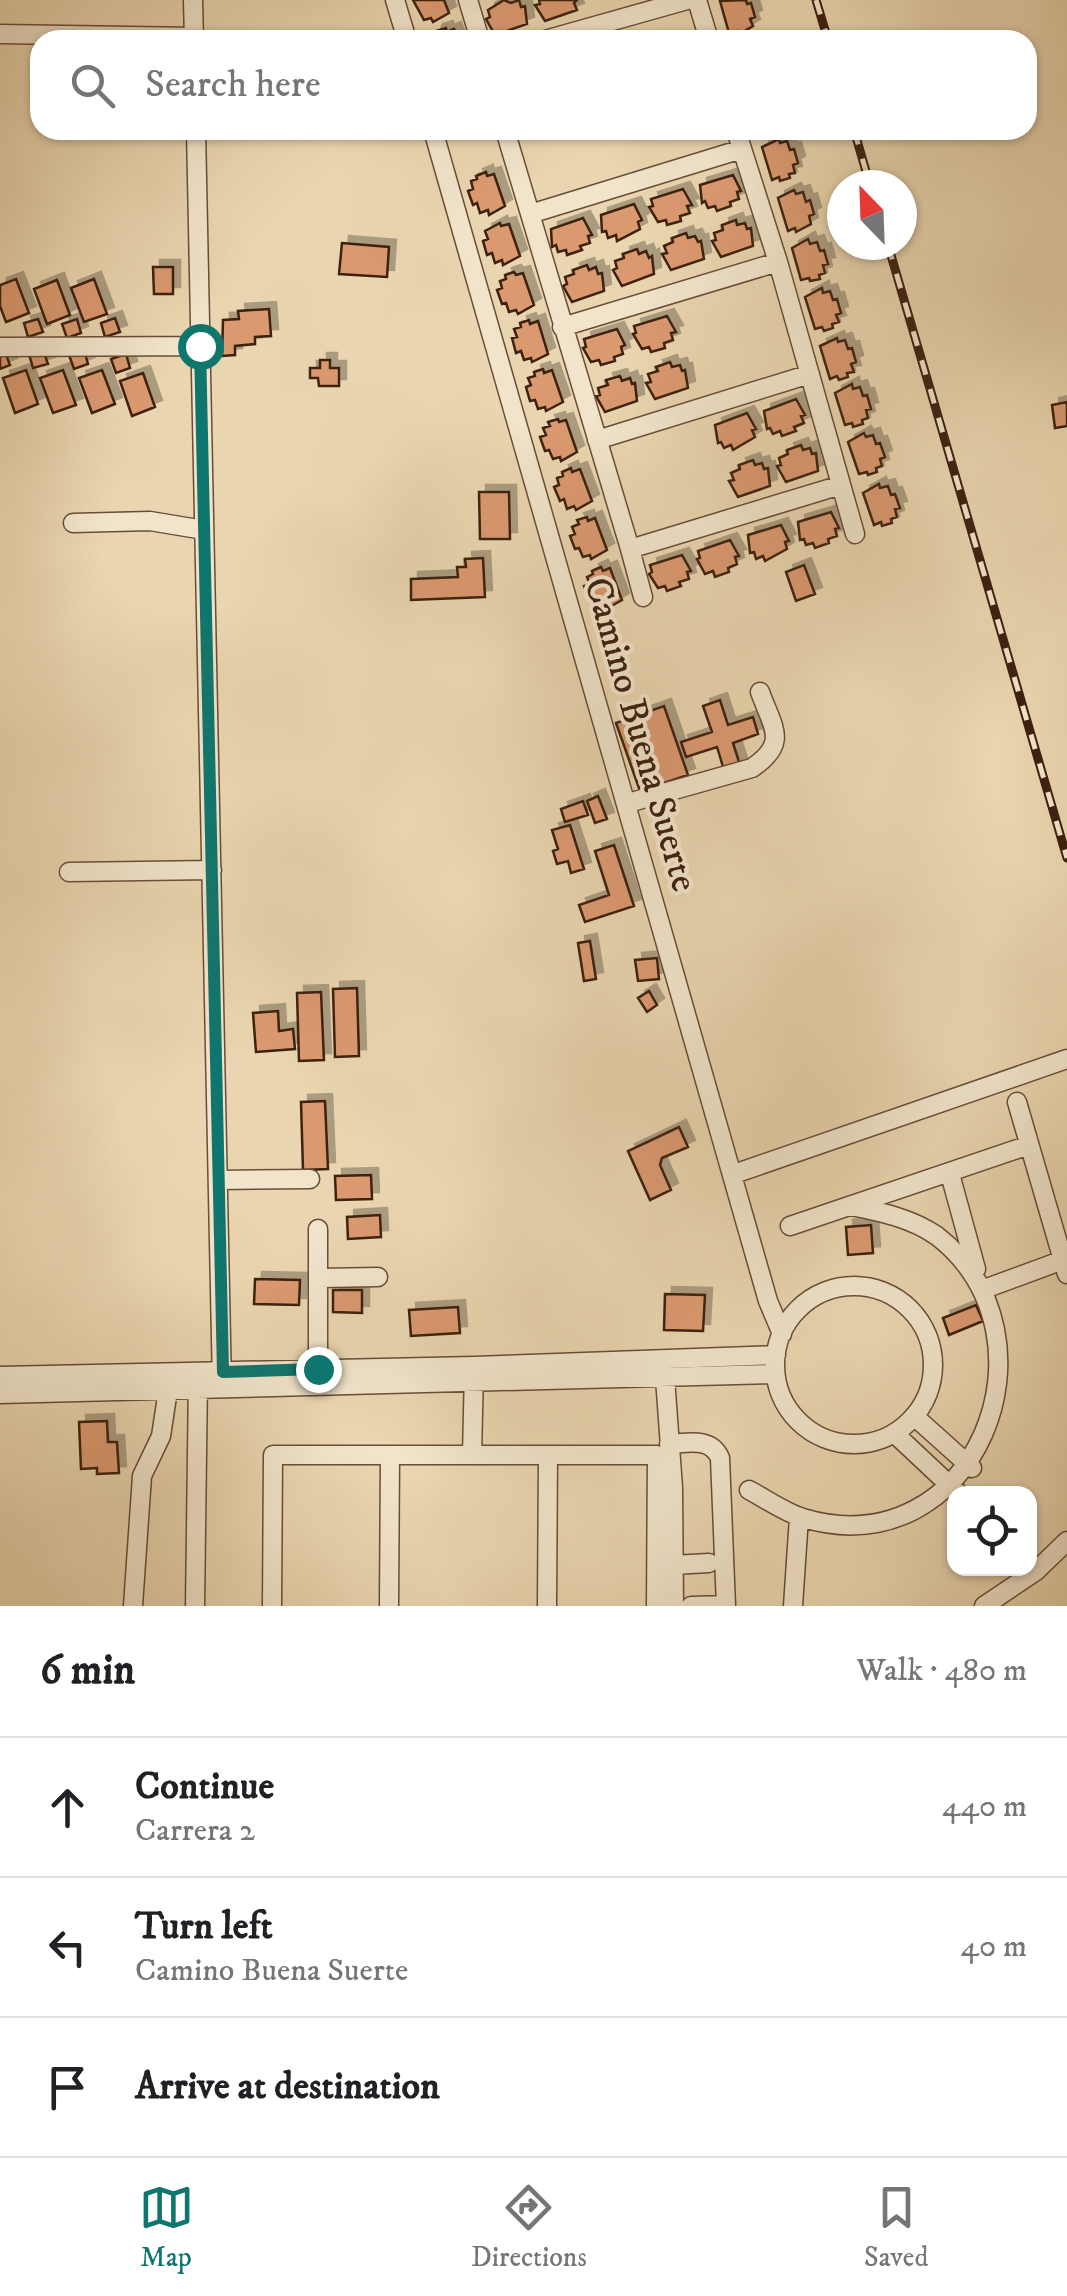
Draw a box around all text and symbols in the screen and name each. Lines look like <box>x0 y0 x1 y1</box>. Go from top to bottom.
search box <box>30 30 1037 140</box>
icon: search <box>65 58 120 113</box>
text: Search here <box>145 61 321 109</box>
north arrow <box>827 170 917 260</box>
route start <box>178 324 224 370</box>
street label: Camino Buena Suerte <box>572 572 708 897</box>
route end <box>296 1347 342 1393</box>
map controls <box>947 1486 1037 1576</box>
button: locate <box>947 1486 1037 1576</box>
text: 6 min <box>40 1645 135 1697</box>
text: Walk · 480 m <box>857 1651 1027 1691</box>
text: Continue <box>135 1763 274 1811</box>
icon: ahead <box>40 1780 95 1835</box>
text: 440 m <box>942 1787 1027 1827</box>
text: Carrera 2 <box>135 1811 255 1851</box>
text: Turn left <box>135 1903 273 1951</box>
icon: left <box>40 1920 95 1975</box>
text: 40 m <box>960 1927 1027 1967</box>
text: Camino Buena Suerte <box>135 1951 408 1991</box>
icon: arrive <box>40 2060 95 2115</box>
text: Arrive at destination <box>135 2063 440 2111</box>
tab: Map <box>139 2180 194 2275</box>
tab: Directions <box>471 2180 587 2275</box>
tab: Saved <box>864 2180 928 2275</box>

